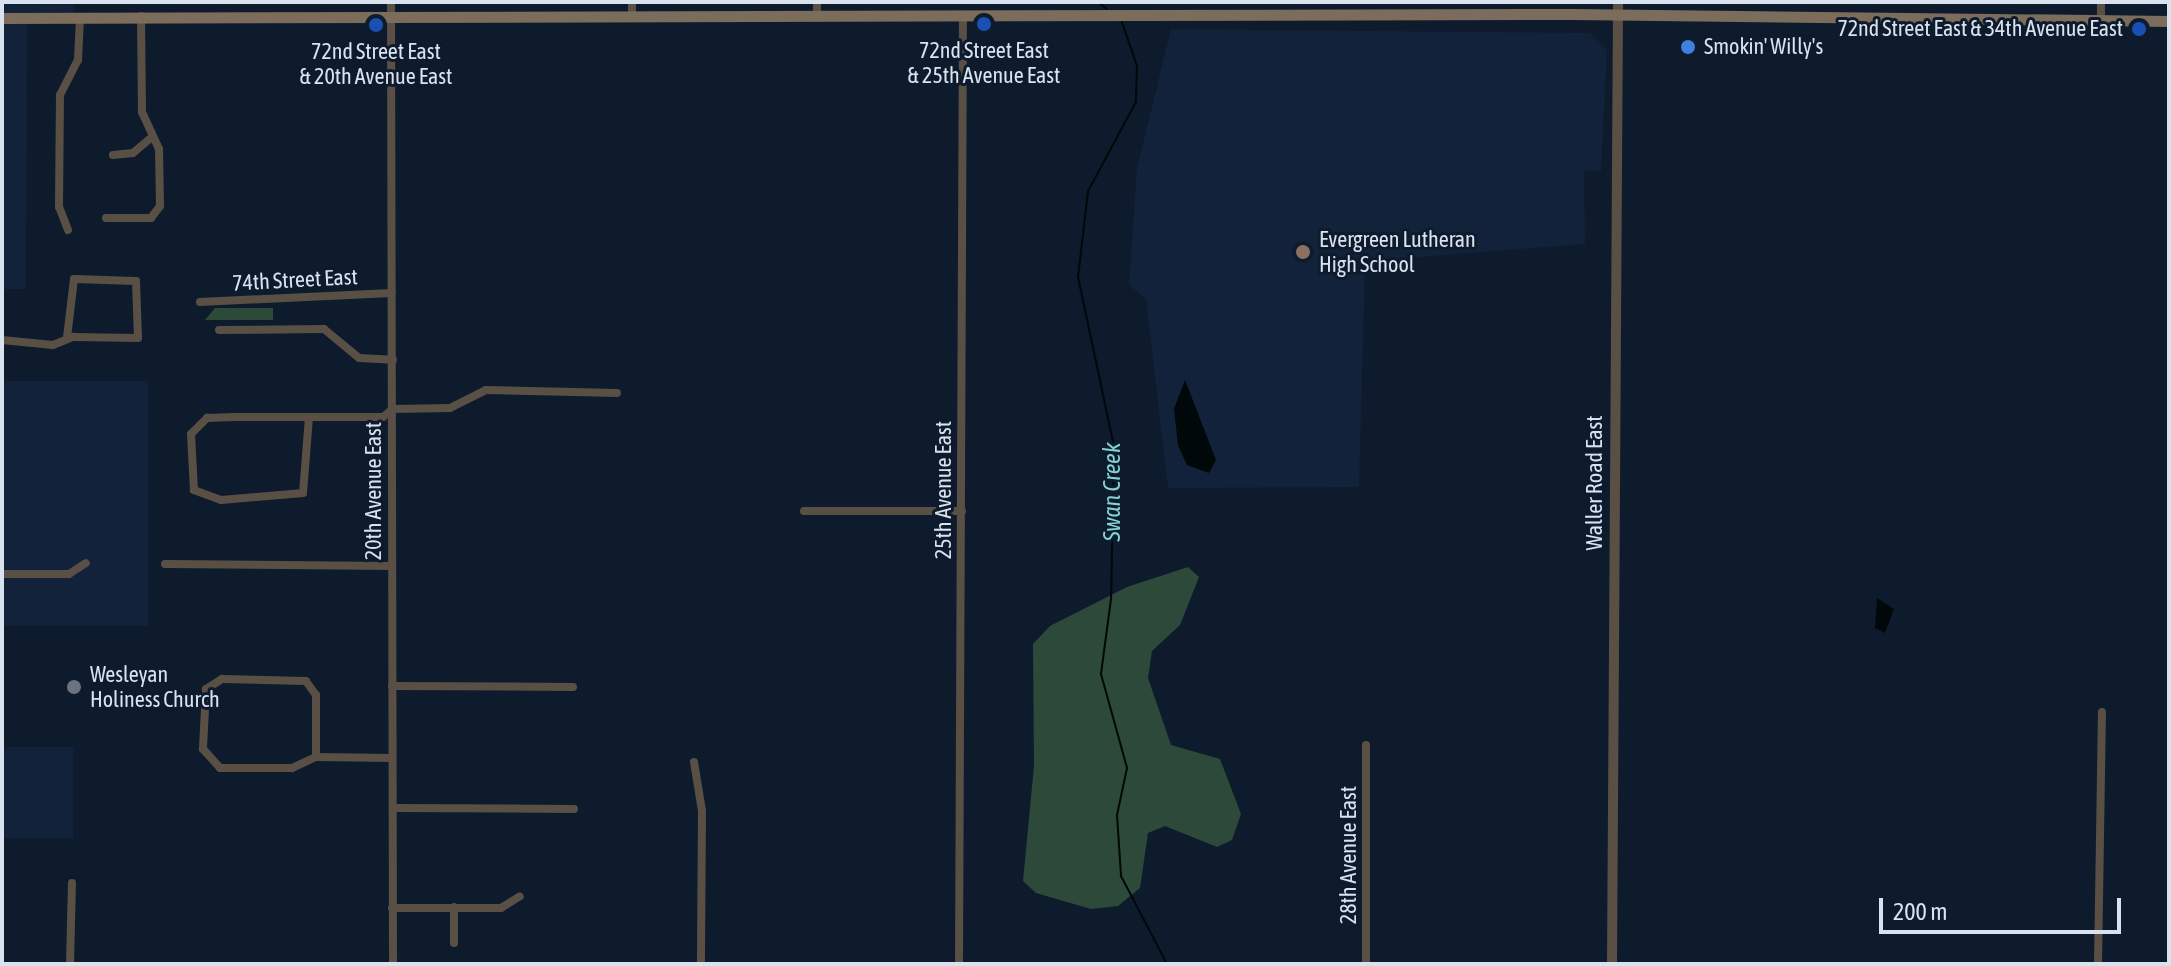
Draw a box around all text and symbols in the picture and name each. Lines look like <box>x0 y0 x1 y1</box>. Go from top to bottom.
marker: 72nd Street East & 25th Avenue East <box>975 15 993 33</box>
marker: 72nd Street East & 20th Avenue East <box>367 16 385 34</box>
place label: 72nd Street East & 34th Avenue East <box>1837 16 2123 42</box>
marker: 72nd Street East & 34th Avenue East <box>2130 20 2148 38</box>
place label: Smokin' Willy's <box>1704 34 1823 60</box>
place label: 72nd Street East & 25th Avenue East <box>908 37 1060 88</box>
place label: 72nd Street East & 20th Avenue East <box>300 38 452 90</box>
marker: Smokin' Willy's <box>1679 38 1697 56</box>
place label: Evergreen Lutheran High School <box>1319 226 1476 278</box>
marker: Evergreen Lutheran High School <box>1294 243 1312 261</box>
street label: 74th Street East <box>232 264 358 296</box>
street label: Waller Road East <box>1582 415 1608 551</box>
street label: 25th Avenue East <box>931 421 957 559</box>
street label: 20th Avenue East <box>361 422 387 560</box>
water label: Swan Creek <box>1098 442 1126 542</box>
place label: Wesleyan Holiness Church <box>90 661 220 712</box>
marker: Wesleyan Holiness Church <box>65 678 83 696</box>
street label: 28th Avenue East <box>1336 786 1362 924</box>
scale bar <box>1883 882 2125 932</box>
text: 200 m <box>1893 898 1947 925</box>

